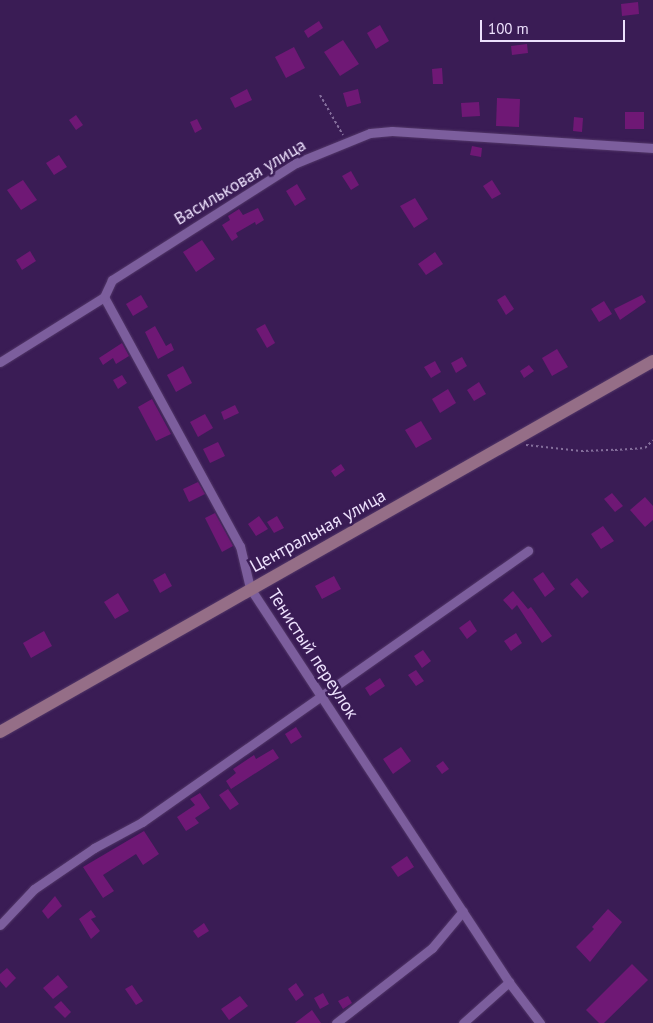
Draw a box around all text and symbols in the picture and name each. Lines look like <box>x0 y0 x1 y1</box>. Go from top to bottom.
scale bar <box>483 10 628 42</box>
text: 100 m <box>488 19 529 38</box>
street label: Васильковая улица <box>170 134 310 230</box>
street label: Центральная улица <box>246 485 390 577</box>
street label: Тенистый переулок <box>263 585 363 723</box>

